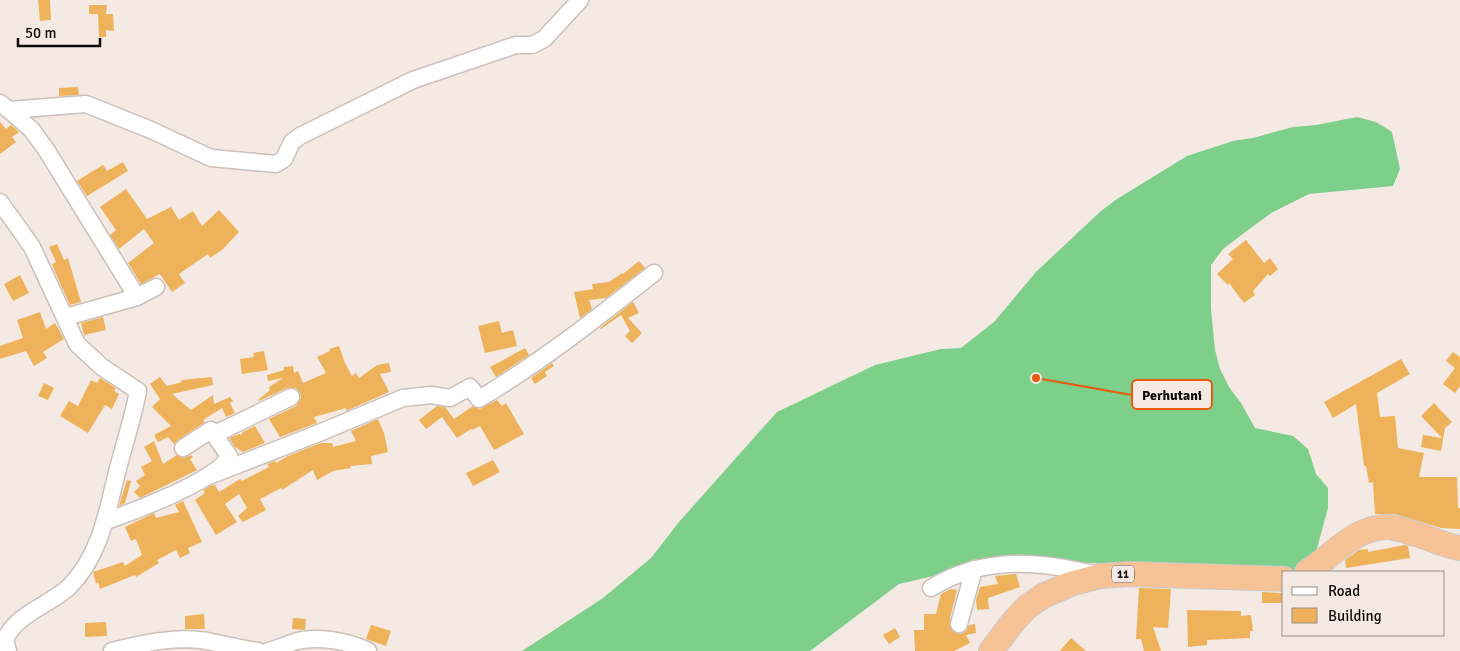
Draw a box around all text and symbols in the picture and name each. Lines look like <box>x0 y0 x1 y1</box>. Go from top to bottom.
scale bar <box>18 15 100 47</box>
text: 50 m <box>25 24 56 42</box>
callout: Perhutani <box>1132 380 1212 409</box>
text: Perhutani <box>1142 387 1202 404</box>
road number: 11 <box>1112 566 1134 582</box>
legend <box>1282 571 1445 636</box>
text: Road <box>1328 582 1360 600</box>
text: Building <box>1328 607 1382 625</box>

